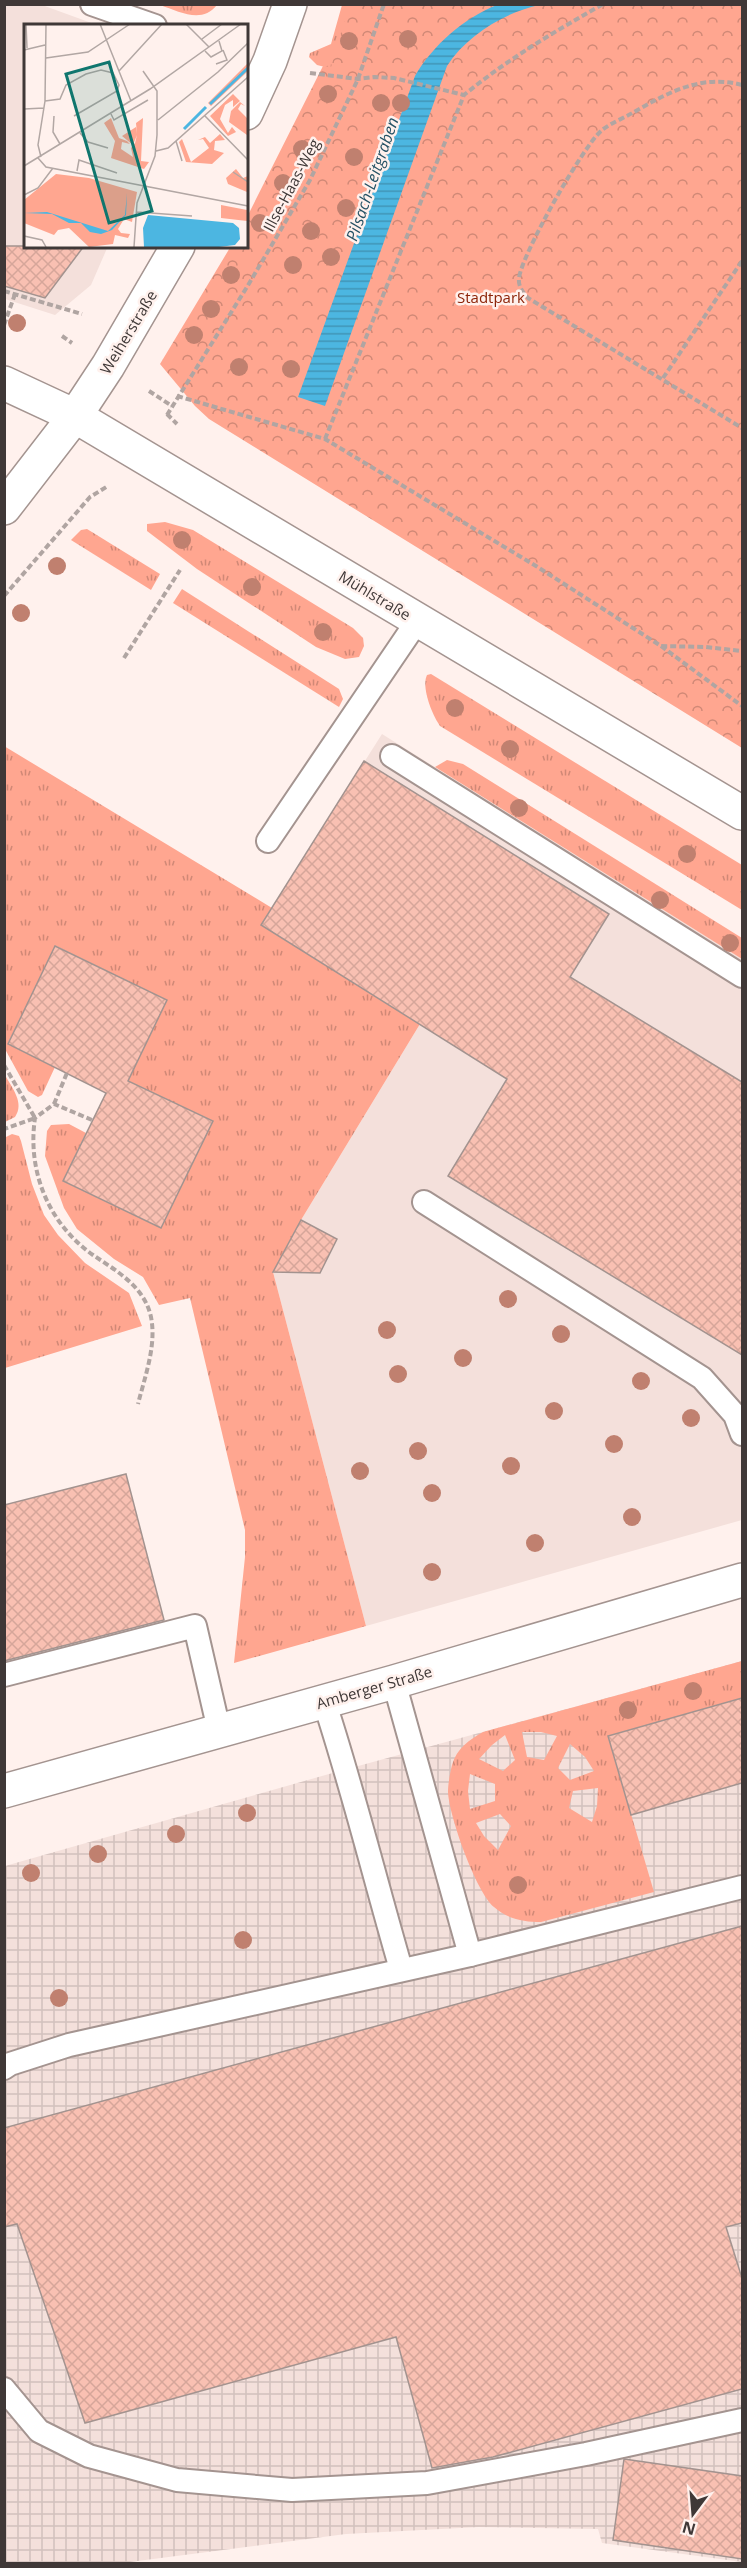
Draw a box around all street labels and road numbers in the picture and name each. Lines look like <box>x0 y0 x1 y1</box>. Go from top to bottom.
street label: Illse-Haas-Weg <box>258 135 324 235</box>
street label: Weiherstraße <box>95 286 161 378</box>
street label: Mühlstraße <box>335 566 415 624</box>
street label: Amberger Straße <box>314 1661 434 1713</box>

